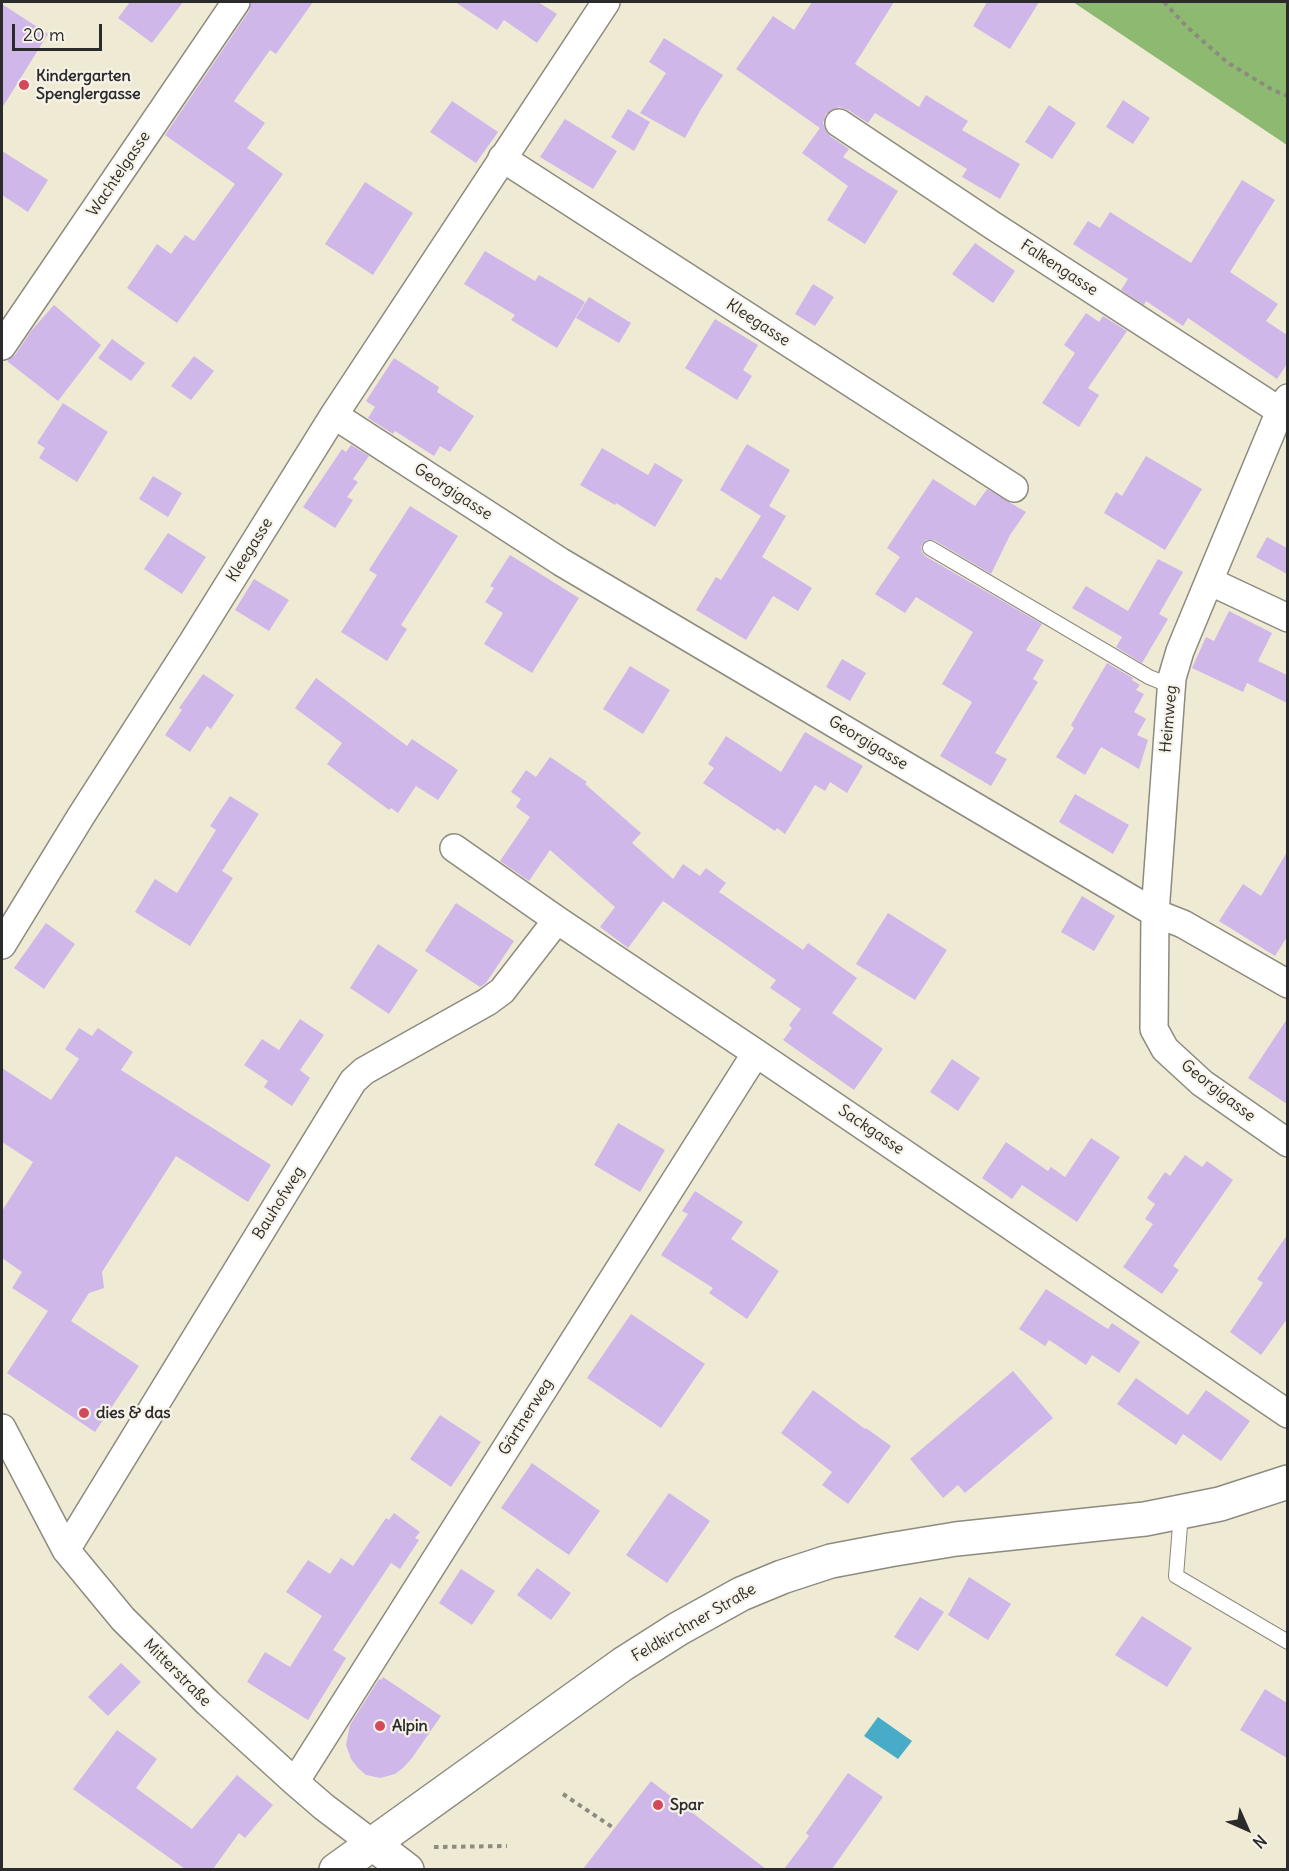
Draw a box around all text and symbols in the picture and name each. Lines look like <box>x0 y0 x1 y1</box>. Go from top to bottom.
scale bar <box>15 12 105 50</box>
text: 20 m <box>23 23 65 46</box>
place label: Kindergarten Spenglergasse <box>36 66 141 104</box>
marker: Kindergarten Spenglergasse <box>17 78 31 92</box>
street label: Wachtelgasse <box>83 128 155 220</box>
street label: Falkengasse <box>1017 236 1101 300</box>
street label: Kleegasse <box>723 295 793 351</box>
street label: Georgigasse <box>410 460 496 524</box>
street label: Kleegasse <box>223 514 277 586</box>
street label: Heimweg <box>1156 684 1182 754</box>
street label: Georgigasse <box>825 712 911 774</box>
street label: Georgigasse <box>1177 1056 1259 1126</box>
street label: Sackgasse <box>834 1101 908 1159</box>
street label: Bauhofweg <box>249 1163 309 1243</box>
street label: Gärtnerweg <box>495 1375 557 1459</box>
place label: dies & das <box>96 1403 171 1423</box>
marker: dies & das <box>77 1406 91 1420</box>
street label: Feldkirchner Straße <box>628 1580 760 1666</box>
street label: Mitterstraße <box>139 1635 215 1711</box>
place label: Alpin <box>392 1716 428 1736</box>
marker: Alpin <box>373 1719 387 1733</box>
place label: Spar <box>670 1795 704 1815</box>
marker: Spar <box>651 1798 665 1812</box>
north arrow <box>1217 1799 1277 1859</box>
text: N <box>1249 1831 1271 1853</box>

